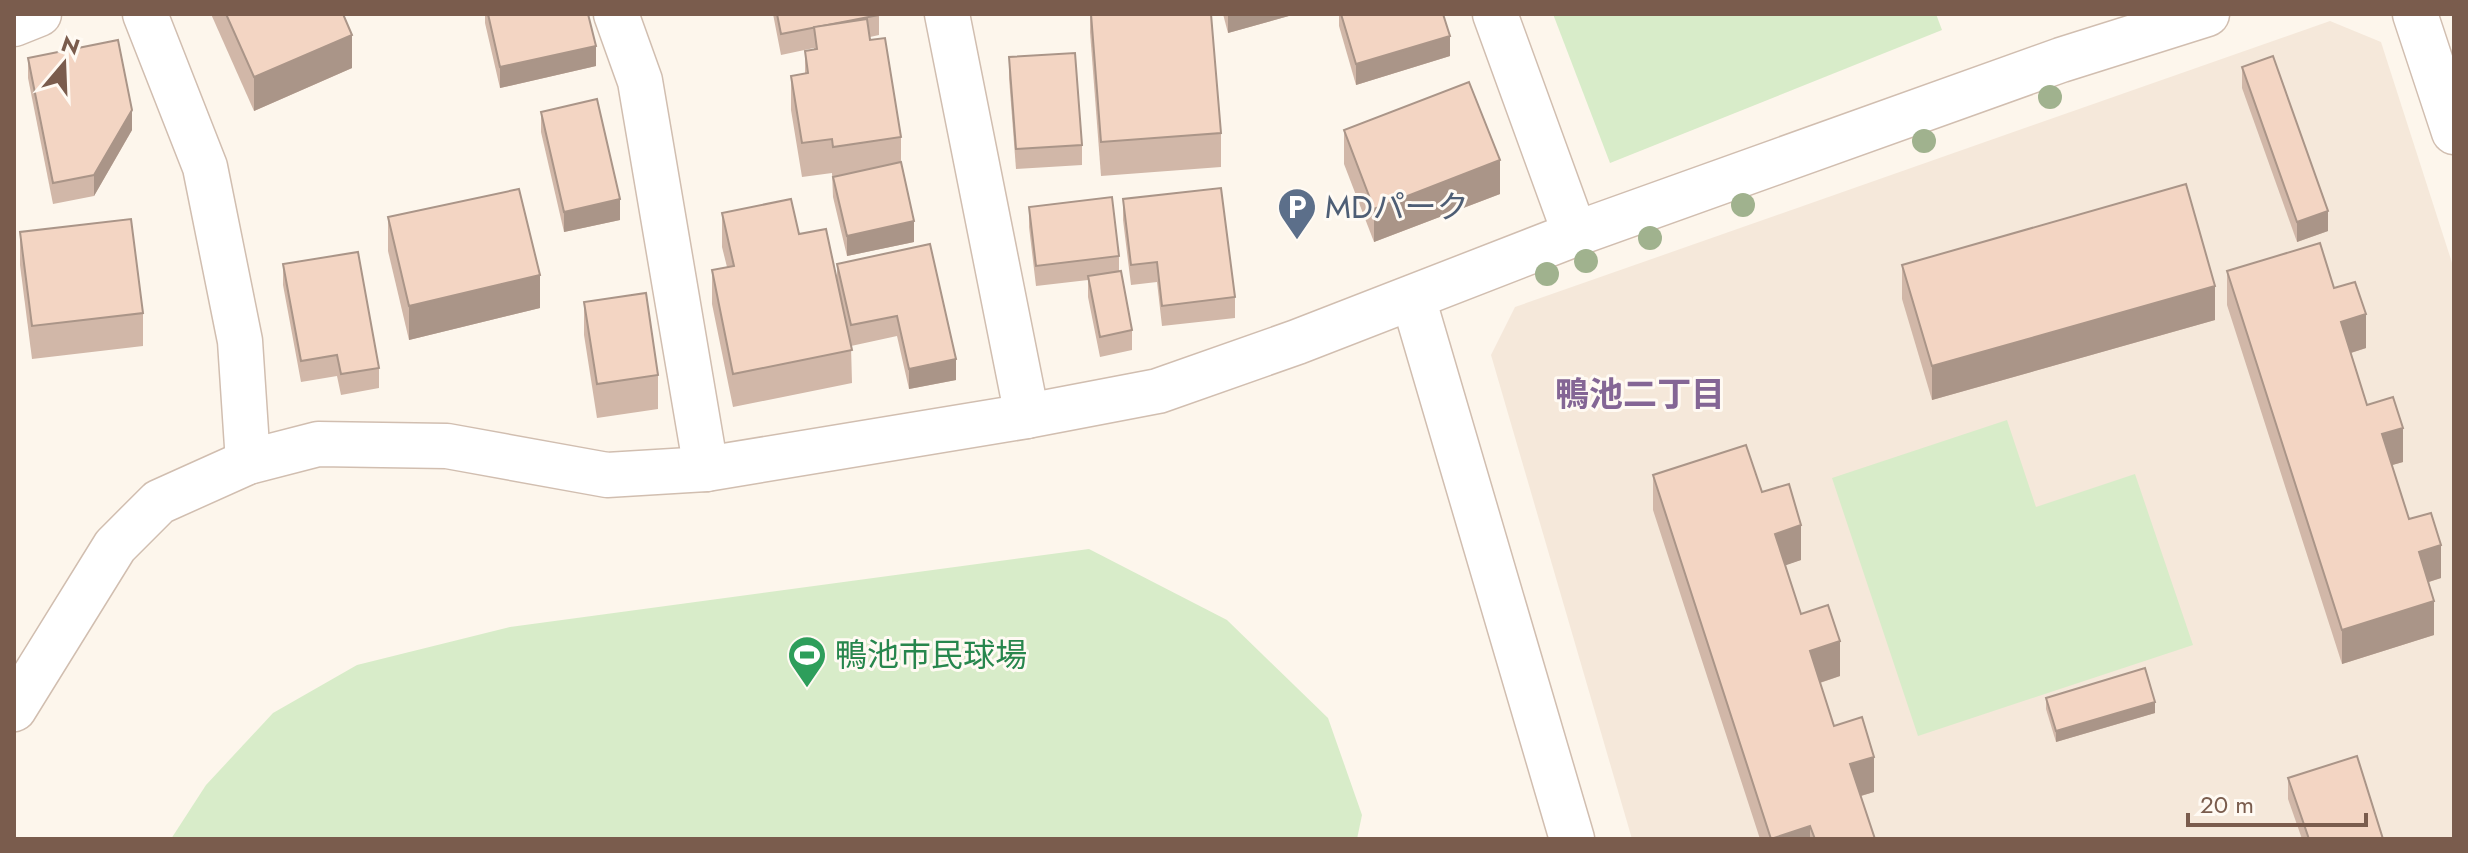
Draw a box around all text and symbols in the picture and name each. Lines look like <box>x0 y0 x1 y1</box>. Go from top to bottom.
north arrow <box>24 24 104 104</box>
text: N <box>57 27 84 63</box>
place label: MDパーク <box>1325 184 1469 230</box>
parking icon: MDパーク <box>1276 186 1318 241</box>
district label: 鴨池二丁目 <box>1555 370 1725 419</box>
place label: 鴨池市民球場 <box>835 632 1027 678</box>
sports icon: 鴨池市民球場 <box>786 634 828 689</box>
scale bar <box>2188 777 2366 827</box>
text: 20 m <box>2200 787 2254 822</box>

